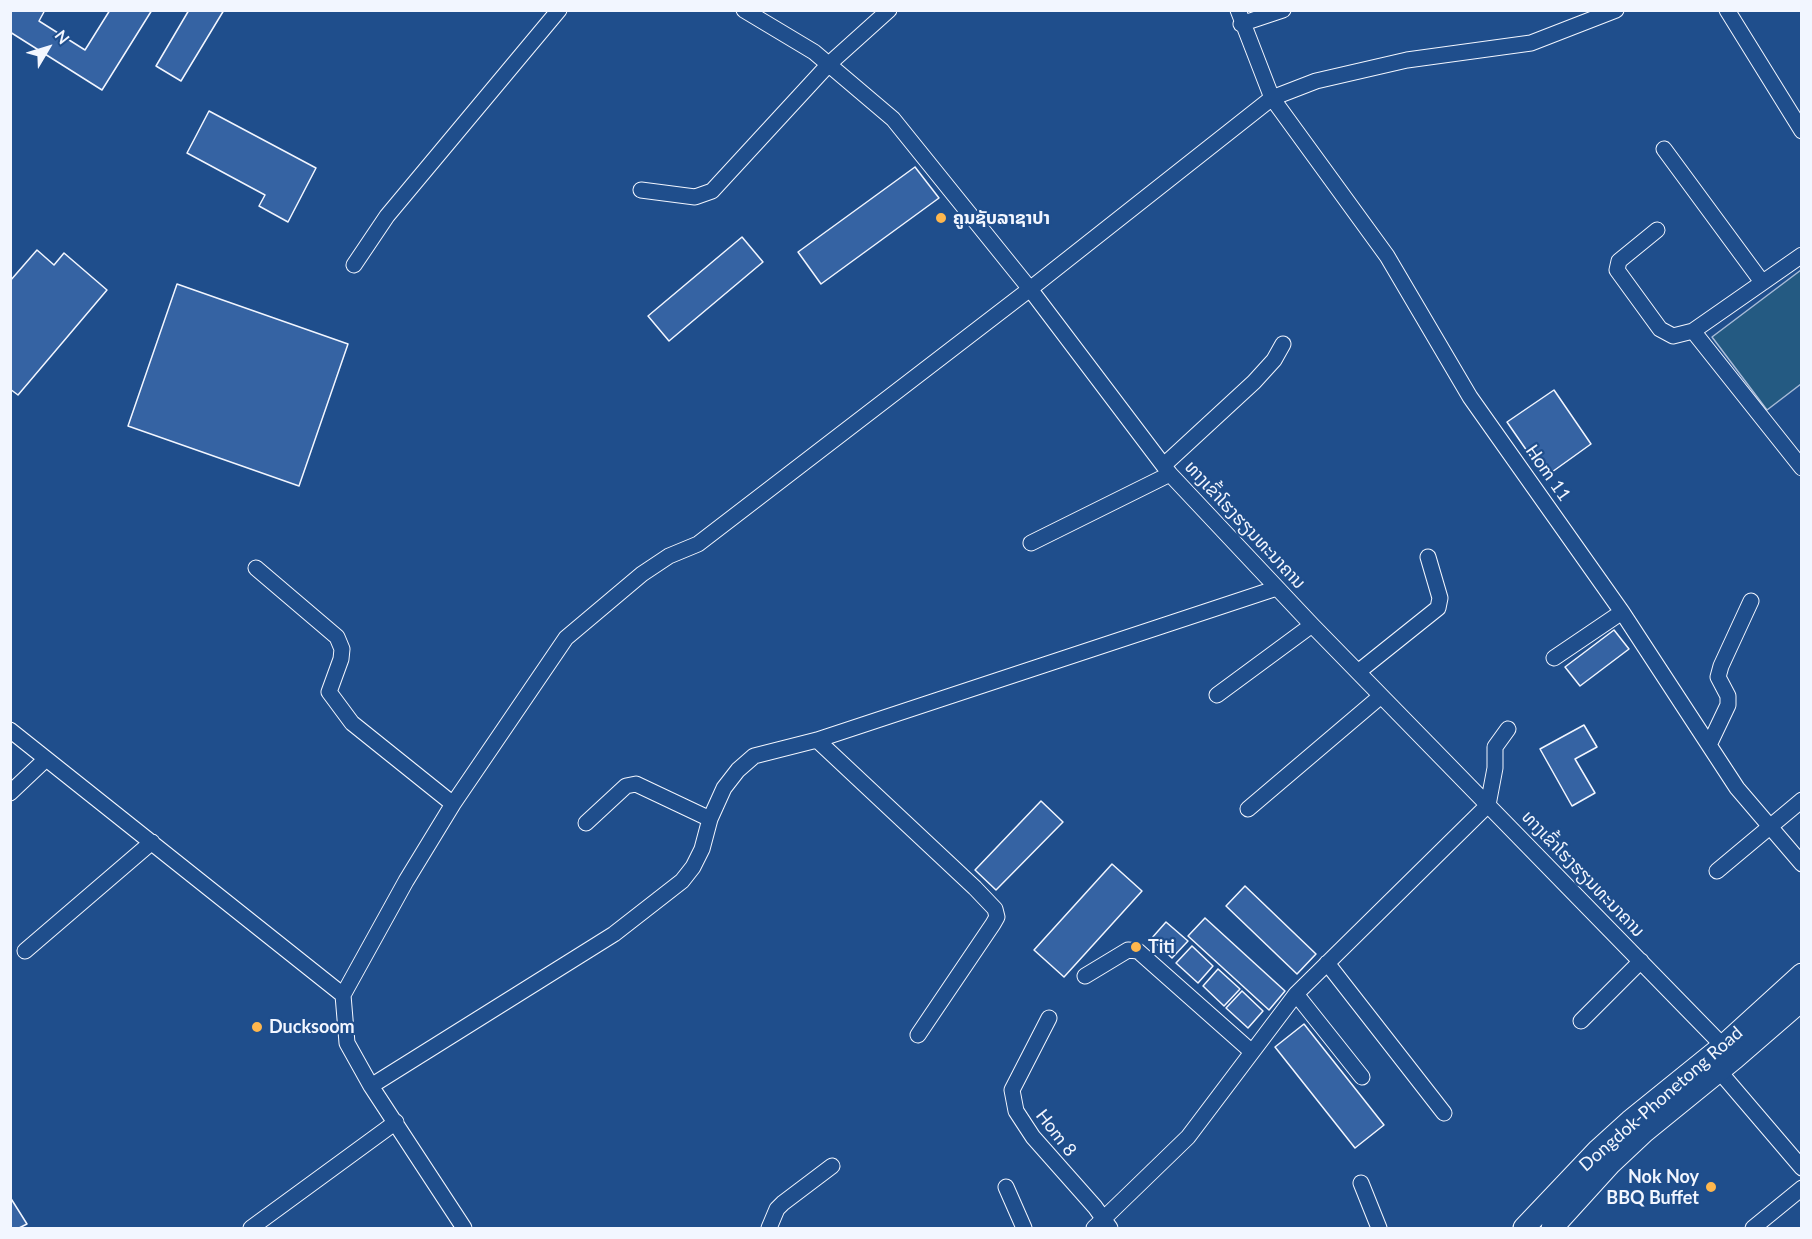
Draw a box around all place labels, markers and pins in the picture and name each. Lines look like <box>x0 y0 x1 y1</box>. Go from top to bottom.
place label: ຄູນຊັບລາຊາປາ <box>953 207 1050 229</box>
marker: ຄູນຊັບລາຊາປາ <box>934 211 948 225</box>
place label: Titi <box>1148 936 1175 958</box>
marker: Titi <box>1129 940 1143 954</box>
place label: Ducksoom <box>269 1016 355 1038</box>
marker: Ducksoom <box>250 1020 264 1034</box>
place label: Nok Noy BBQ Buffet <box>1606 1166 1699 1208</box>
marker: Nok Noy BBQ Buffet <box>1704 1180 1718 1194</box>

